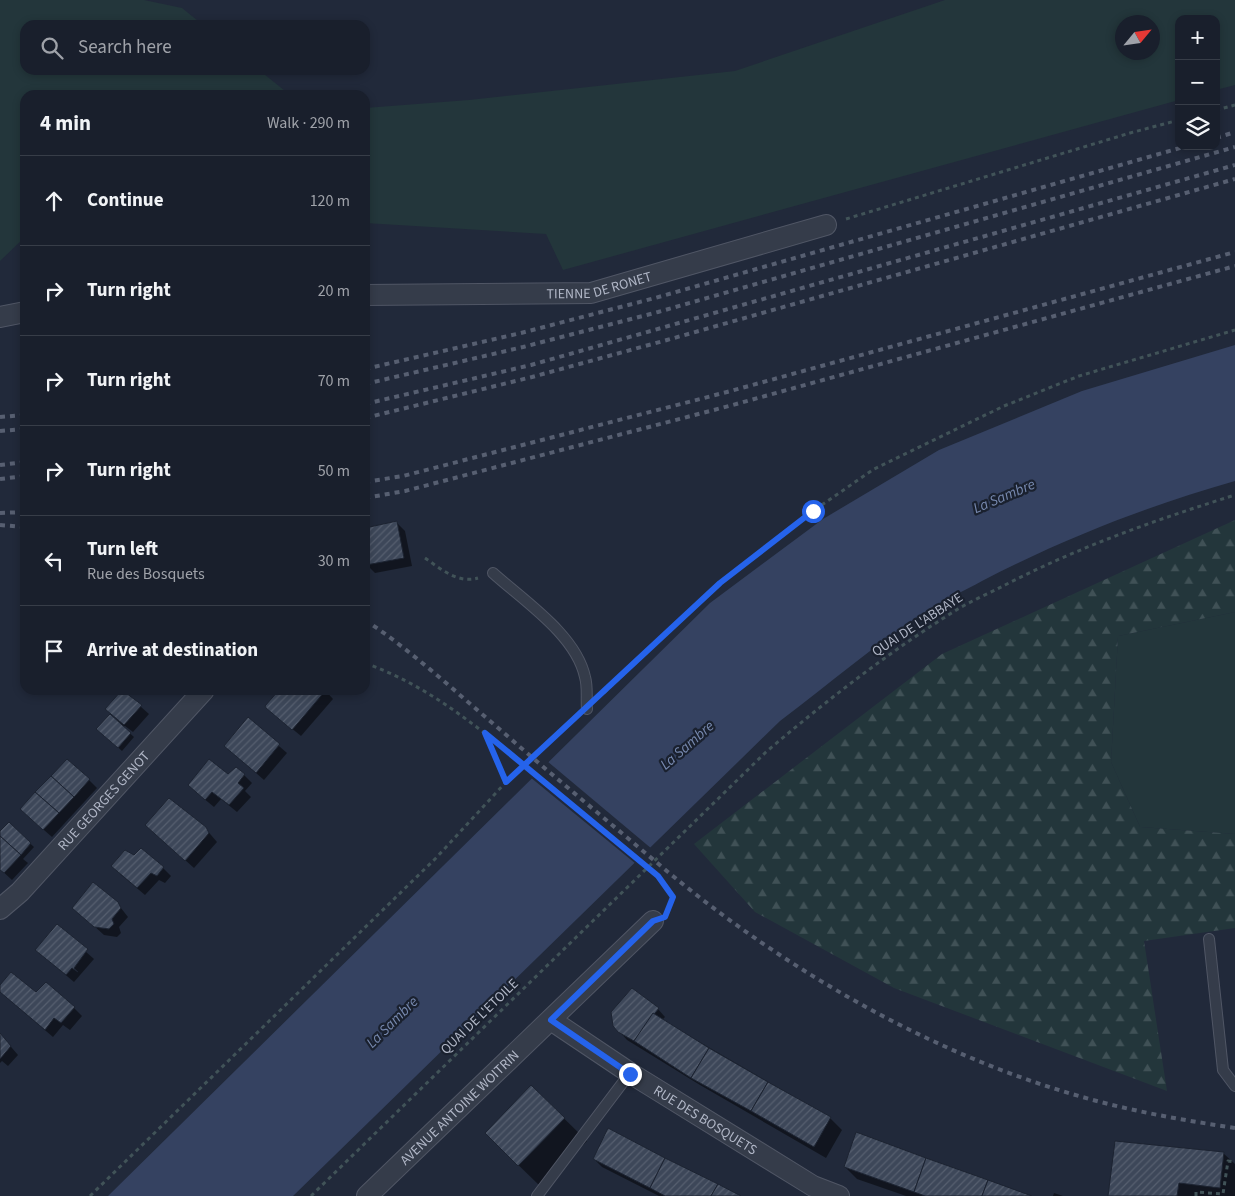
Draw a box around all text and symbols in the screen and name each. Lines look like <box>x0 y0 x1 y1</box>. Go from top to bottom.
north arrow <box>1115 15 1160 60</box>
map controls <box>1175 15 1220 150</box>
button: + <box>1175 15 1220 60</box>
search box <box>20 20 370 75</box>
icon: search <box>38 34 66 62</box>
text: Search here <box>78 34 172 61</box>
button: − <box>1175 60 1220 105</box>
button: layers <box>1175 105 1220 150</box>
text: 4 min <box>40 108 91 138</box>
text: Walk · 290 m <box>267 112 350 134</box>
icon: ahead <box>40 187 68 215</box>
text: Continue <box>87 187 164 214</box>
text: 120 m <box>310 190 350 212</box>
street label: TIENNE DE RONET <box>546 267 655 304</box>
icon: right <box>40 277 68 305</box>
text: Turn right <box>87 277 171 304</box>
text: 20 m <box>318 280 350 302</box>
icon: right <box>40 367 68 395</box>
text: Turn right <box>87 367 171 394</box>
text: 70 m <box>318 370 350 392</box>
icon: right <box>40 457 68 485</box>
text: Turn right <box>87 457 171 484</box>
text: 50 m <box>318 460 350 482</box>
water label: La Sambre <box>970 474 1038 519</box>
route start <box>802 500 825 523</box>
text: Turn left <box>87 536 158 563</box>
icon: left <box>40 547 68 575</box>
text: 30 m <box>318 550 350 572</box>
text: Rue des Bosquets <box>87 563 205 585</box>
street label: QUAI DE L'ABBAYE <box>868 588 967 662</box>
icon: arrive <box>40 637 68 665</box>
text: Arrive at destination <box>87 637 258 664</box>
water label: La Sambre <box>656 716 719 775</box>
street label: RUE GEORGES GENOT <box>53 747 155 855</box>
street label: QUAI DE L'ETOILE <box>436 974 523 1059</box>
water label: La Sambre <box>362 992 423 1053</box>
street label: AVENUE ANTOINE WOITRIN <box>396 1046 524 1170</box>
route end <box>619 1063 642 1086</box>
street label: RUE DES BOSQUETS <box>649 1081 761 1160</box>

